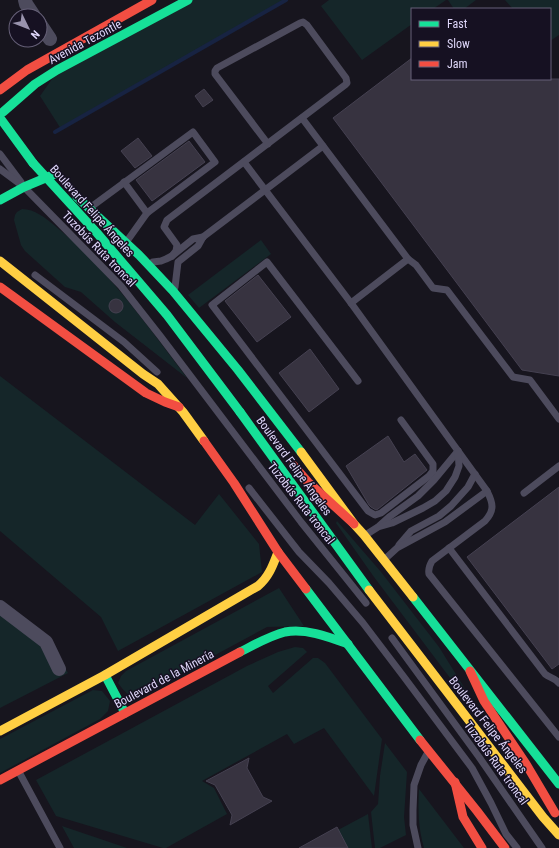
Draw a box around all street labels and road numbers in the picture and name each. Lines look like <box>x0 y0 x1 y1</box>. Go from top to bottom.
street label: Avenida Tezontle <box>46 17 124 67</box>
street label: Boulevard Felipe Ángeles <box>47 161 138 260</box>
street label: Tuzobús Ruta troncal <box>59 208 139 290</box>
street label: Boulevard Felipe Ángeles <box>253 413 335 518</box>
street label: Tuzobús Ruta troncal <box>265 459 337 547</box>
street label: Boulevard de la Minería <box>112 647 216 711</box>
street label: Boulevard Felipe Ángeles <box>446 673 531 776</box>
street label: Tuzobús Ruta troncal <box>461 719 531 807</box>

